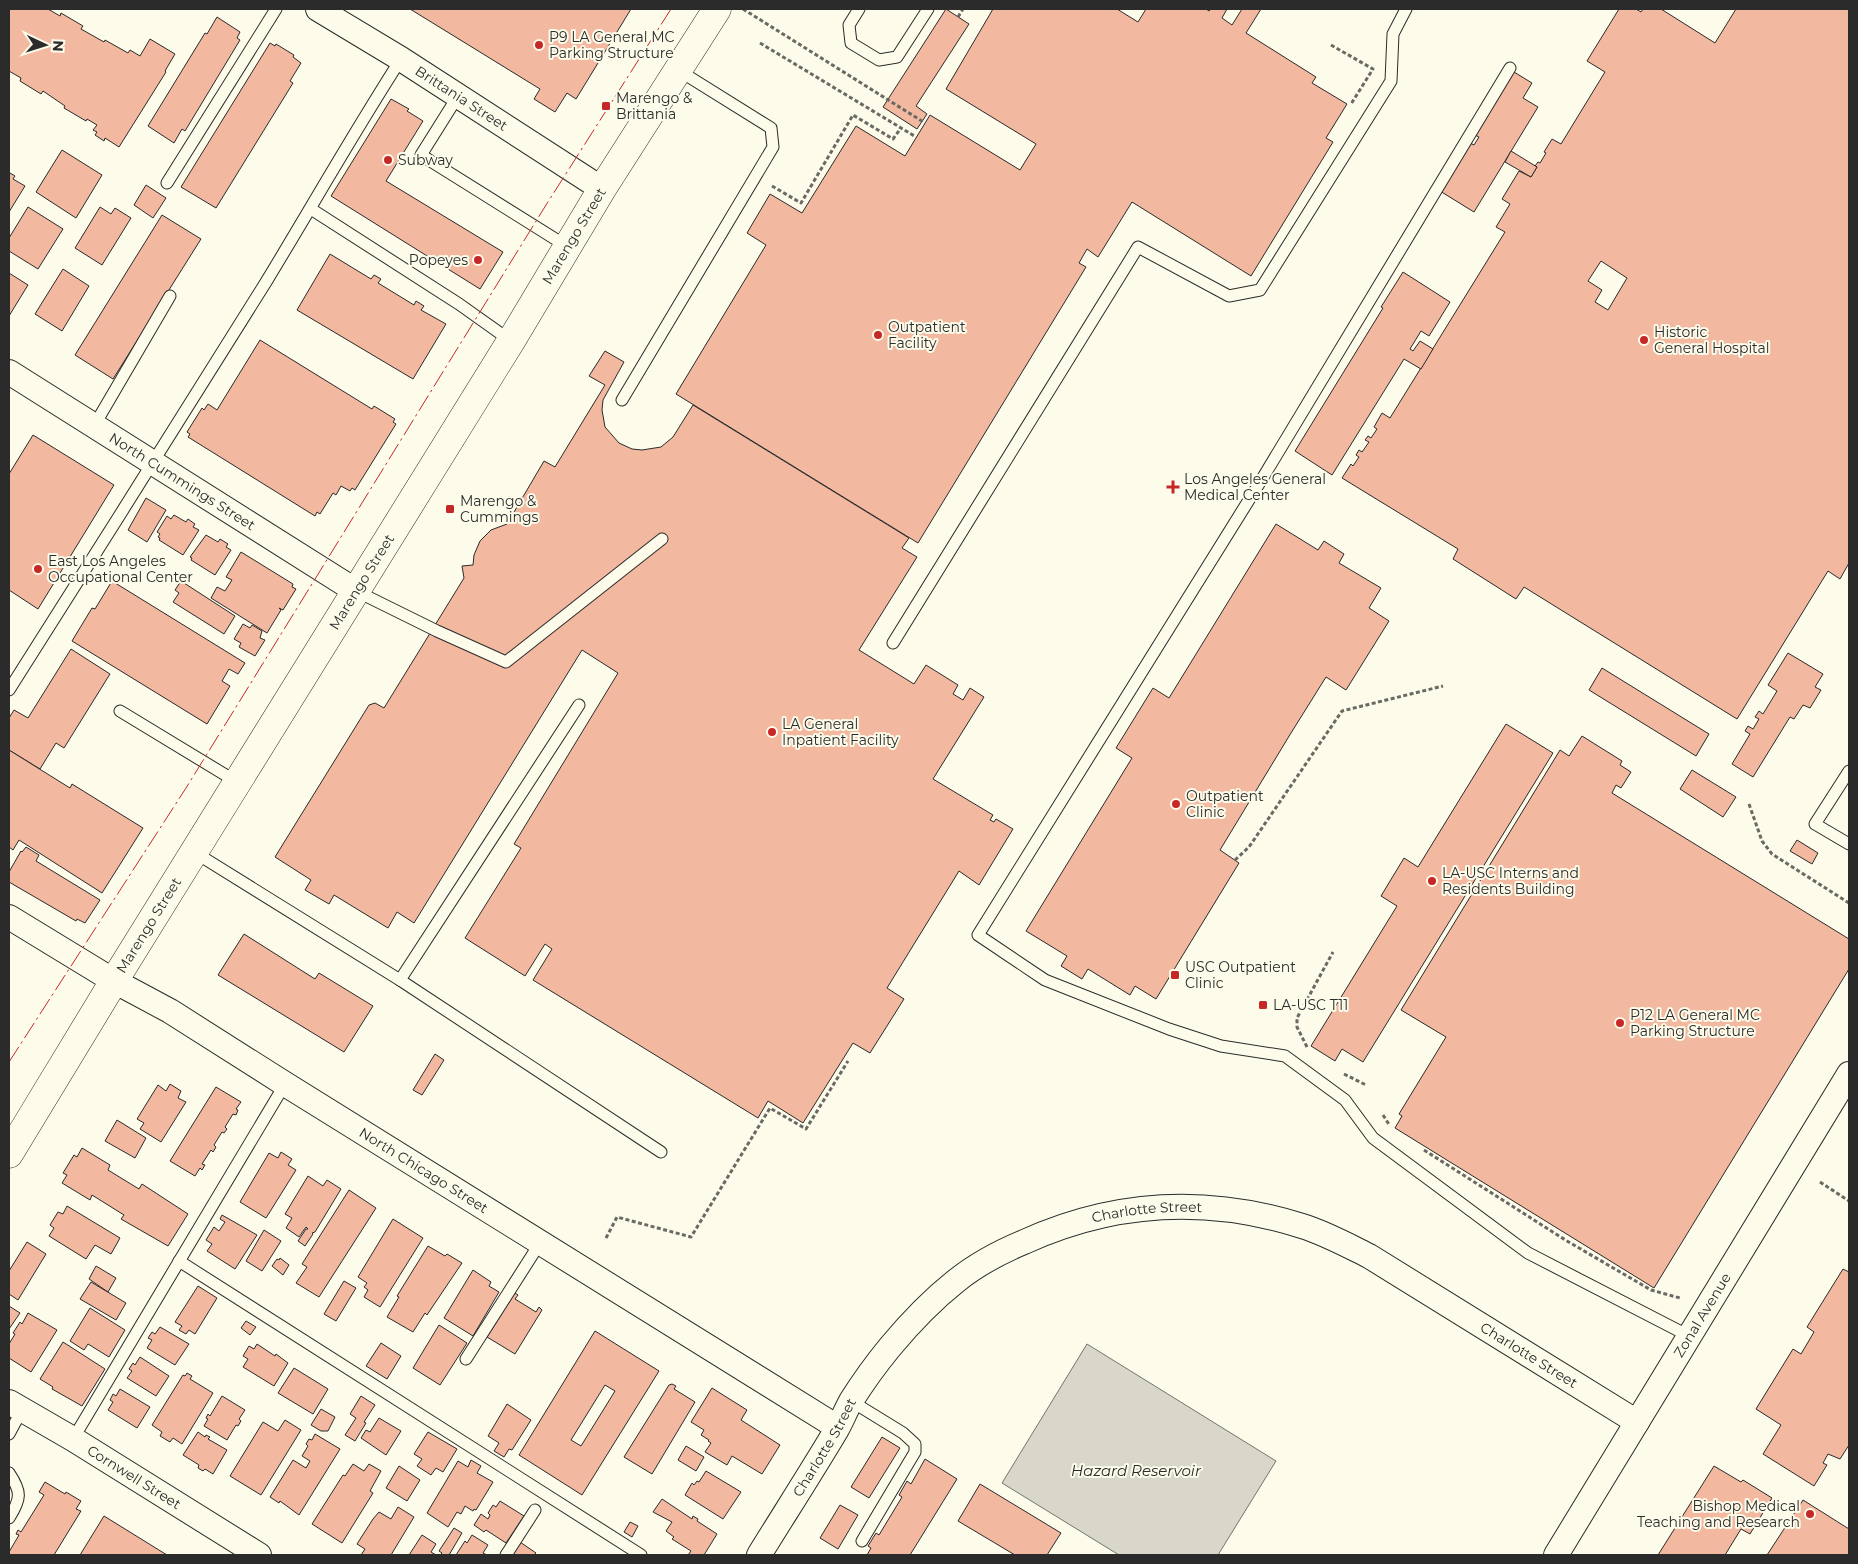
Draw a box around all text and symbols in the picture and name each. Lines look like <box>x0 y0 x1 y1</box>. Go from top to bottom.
north arrow <box>20 20 70 70</box>
place label: P9 LA General MC Parking Structure <box>549 28 675 62</box>
marker: P9 LA General MC Parking Structure <box>533 39 545 51</box>
text: N <box>49 40 67 52</box>
street label: Brittania Street <box>412 62 511 135</box>
place label: Marengo & Brittania <box>616 89 693 123</box>
marker: Marengo & Brittania <box>600 100 612 112</box>
place label: Subway <box>398 151 453 169</box>
marker: Subway <box>382 154 394 166</box>
street label: Marengo Street <box>538 184 610 287</box>
place label: Popeyes <box>409 251 468 269</box>
marker: Popeyes <box>472 254 484 266</box>
place label: Outpatient Facility <box>888 318 966 352</box>
place label: Historic General Hospital <box>1654 323 1770 357</box>
marker: Outpatient Facility <box>872 329 884 341</box>
marker: Historic General Hospital <box>1638 334 1650 346</box>
street label: North Cummings Street <box>106 429 259 534</box>
place label: Los Angeles General Medical Center <box>1184 470 1326 504</box>
marker: Los Angeles General Medical Center <box>1166 480 1180 494</box>
place label: Marengo & Cummings <box>460 492 539 526</box>
marker: Marengo & Cummings <box>444 503 456 515</box>
street label: Marengo Street <box>325 530 398 633</box>
place label: East Los Angeles Occupational Center <box>48 552 193 586</box>
marker: East Los Angeles Occupational Center <box>32 563 44 575</box>
place label: LA General Inpatient Facility <box>782 715 899 749</box>
marker: LA General Inpatient Facility <box>766 726 778 738</box>
place label: Outpatient Clinic <box>1186 787 1264 821</box>
marker: Outpatient Clinic <box>1170 798 1182 810</box>
place label: LA-USC Interns and Residents Building <box>1442 864 1579 898</box>
street label: Marengo Street <box>112 874 185 976</box>
marker: LA-USC Interns and Residents Building <box>1426 875 1438 887</box>
place label: USC Outpatient Clinic <box>1185 958 1296 992</box>
marker: USC Outpatient Clinic <box>1169 969 1181 981</box>
place label: LA-USC T11 <box>1273 996 1348 1014</box>
marker: LA-USC T11 <box>1257 999 1269 1011</box>
place label: P12 LA General MC Parking Structure <box>1630 1006 1760 1040</box>
marker: P12 LA General MC Parking Structure <box>1614 1017 1626 1029</box>
street label: North Chicago Street <box>356 1123 492 1217</box>
street label: Charlotte Street <box>1090 1198 1203 1227</box>
street label: Zonal Avenue <box>1670 1269 1735 1361</box>
street label: Charlotte Street <box>1477 1318 1581 1392</box>
street label: Charlotte Street <box>789 1395 860 1500</box>
street label: Cornwell Street <box>84 1441 185 1513</box>
water label: Hazard Reservoir <box>1071 1461 1202 1480</box>
place label: Bishop Medical Teaching and Research <box>1637 1497 1800 1531</box>
marker: Bishop Medical Teaching and Research <box>1804 1508 1816 1520</box>

